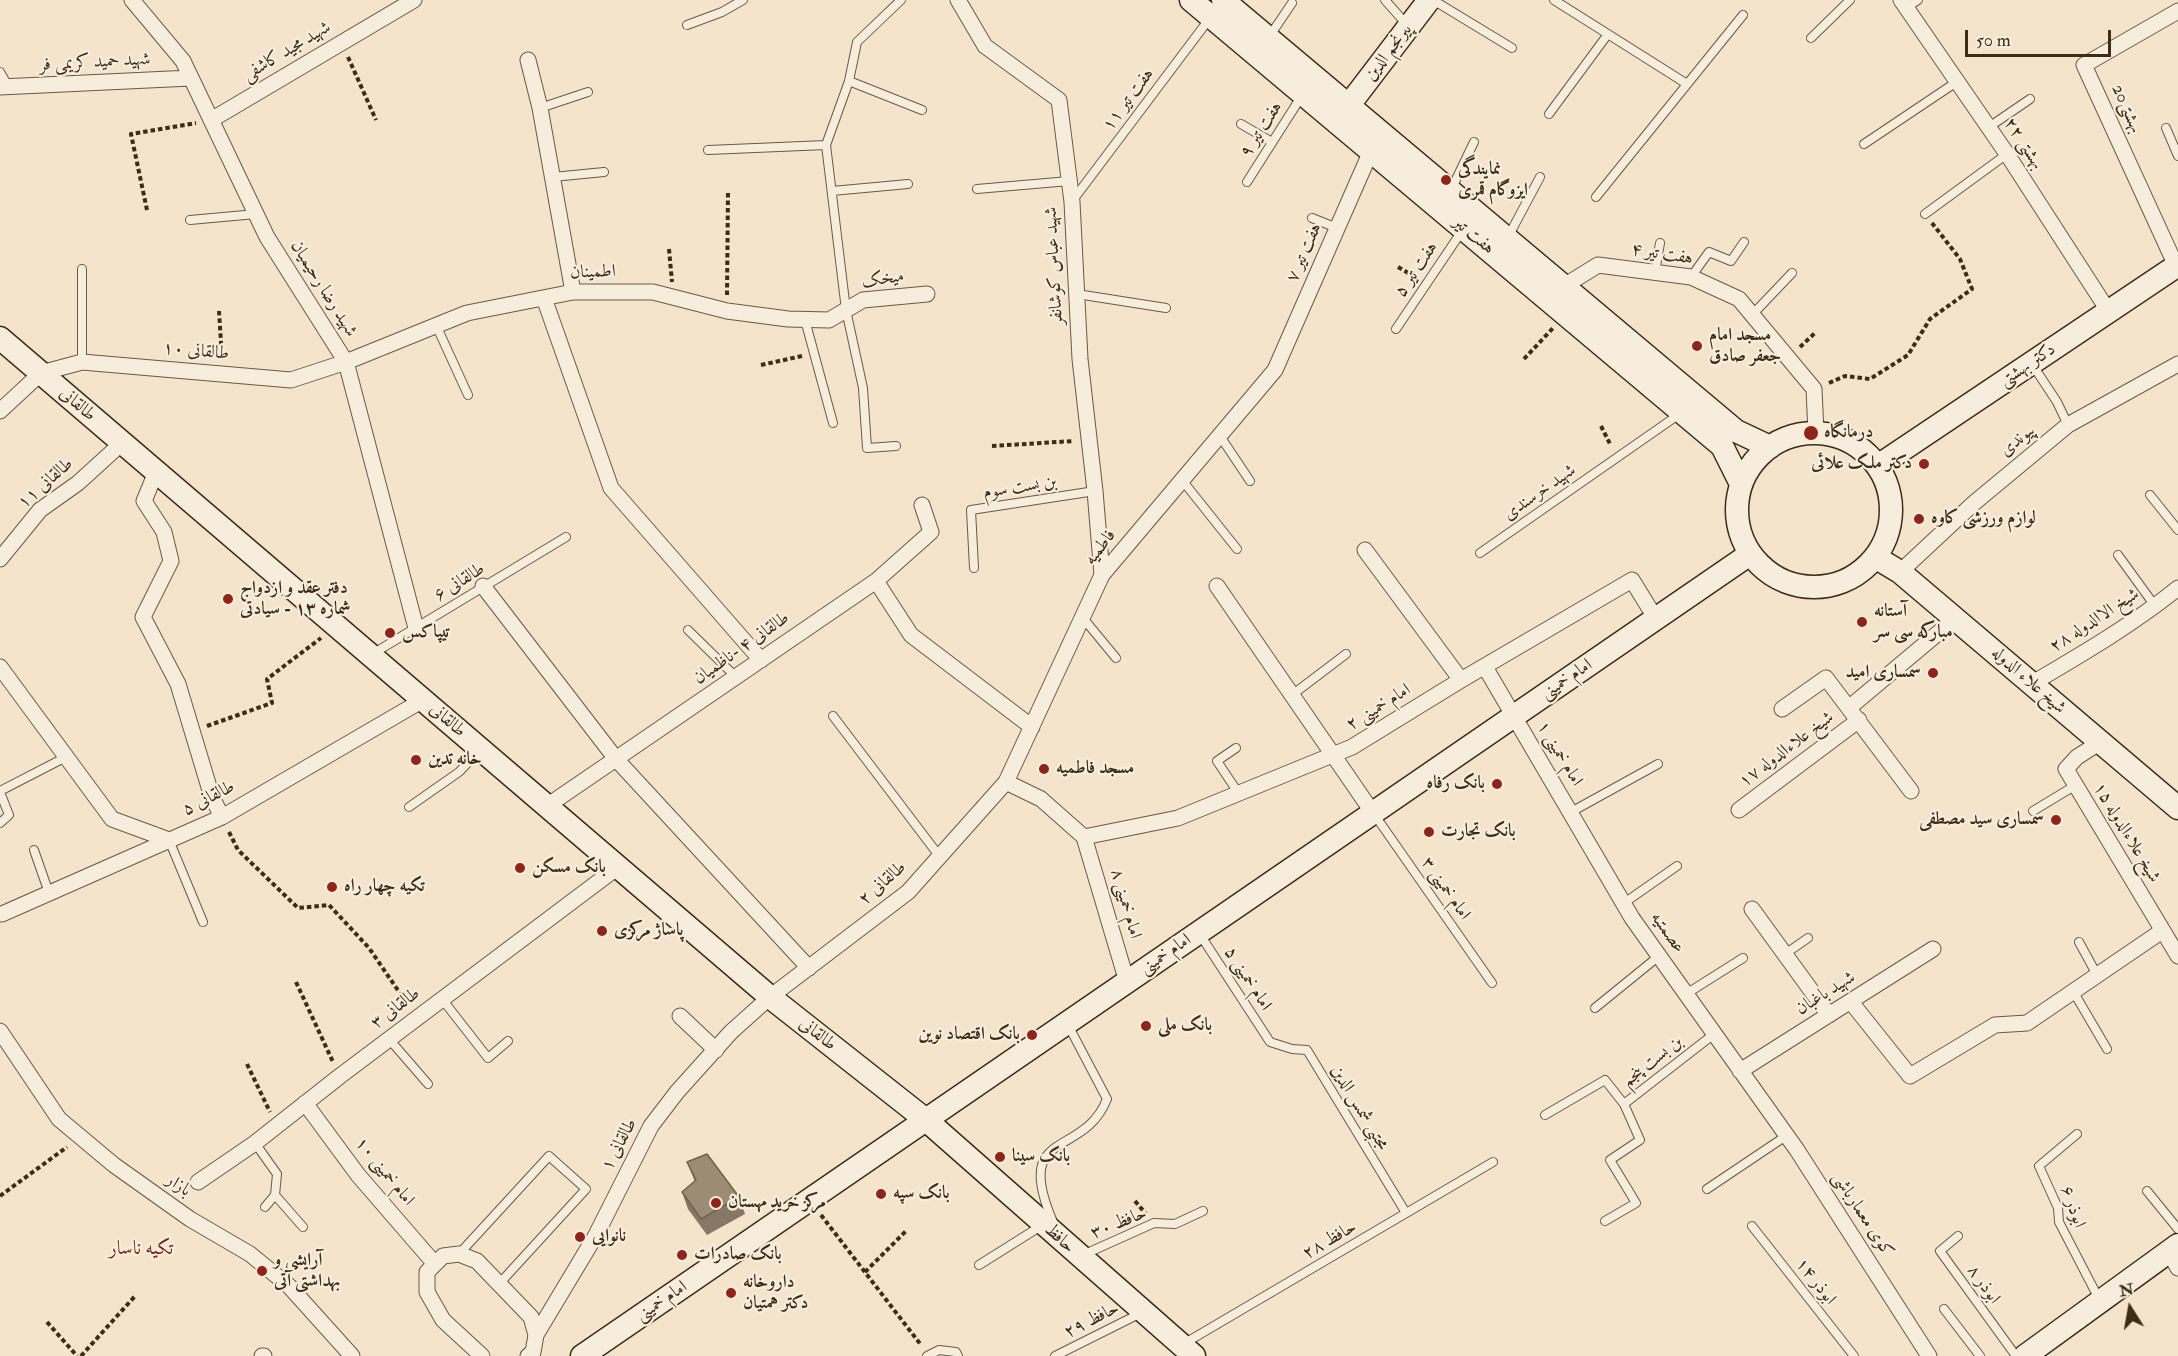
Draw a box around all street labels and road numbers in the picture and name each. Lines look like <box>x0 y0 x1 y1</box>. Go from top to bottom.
street label: شهید مجید کاشفی <box>239 17 335 87</box>
street label: پیرنجم الدین <box>1361 20 1417 86</box>
street label: شهید حمید کریمی فر <box>39 49 151 77</box>
street label: هفت تیر ۱۱ <box>1098 64 1160 136</box>
street label: بهشتی20 <box>2106 81 2146 137</box>
street label: هفت تیر ۹ <box>1236 98 1288 162</box>
street label: بهشتی ۲۲ <box>1998 114 2048 174</box>
street label: شهید عباس کوشانفر <box>1041 206 1069 326</box>
street label: هفت تیر <box>1448 212 1498 260</box>
street label: هفت تیر ۷ <box>1282 220 1328 286</box>
street label: شهید رضا رحیمیان <box>285 237 361 341</box>
street label: هفت تیر ۵ <box>1391 238 1443 302</box>
street label: هفت تیر ۴ <box>1630 239 1694 271</box>
street label: اطمینان <box>570 261 616 285</box>
street label: میخک <box>860 266 906 294</box>
street label: طالقانی ۱۰ <box>162 338 230 366</box>
street label: دکتر بهشتی <box>1996 339 2060 393</box>
street label: طالقانی <box>54 383 100 427</box>
street label: پیوندی <box>1996 420 2040 462</box>
street label: طالقانی ۱۱ <box>14 454 78 514</box>
street label: شهید خرسندی <box>1499 460 1581 526</box>
street label: بن بست سوم <box>982 472 1058 504</box>
street label: فاطمیه <box>1080 526 1122 570</box>
street label: طالقانی ۶ <box>431 559 489 607</box>
street label: شیخ الاالدوله ۲۸ <box>2046 584 2144 658</box>
street label: طالقانی ۴ -ناظمیان <box>690 608 794 690</box>
street label: شیخ علاء الدوله <box>1986 643 2070 719</box>
street label: امام خمینی <box>1537 655 1597 705</box>
street label: امام خمینی ۲ <box>1343 680 1415 736</box>
street label: طالقانی <box>424 699 470 743</box>
street label: شیخ علاءالدوله ۱۷ <box>1735 707 1839 793</box>
street label: امام خمینی ۱ <box>1531 718 1587 790</box>
street label: طالقانی ۵ <box>179 777 239 821</box>
street label: شیخ علاءالدوله ۱۵ <box>2088 779 2164 887</box>
street label: امام خمینی ۳ <box>1416 853 1474 925</box>
street label: طالقانی ۲ <box>855 858 911 910</box>
street label: امام خمینی ۸ <box>1105 866 1145 942</box>
street label: عصمتیه <box>1645 908 1689 958</box>
street label: امام خمینی <box>1136 930 1196 980</box>
street label: امام خمینی ۵ <box>1218 943 1276 1015</box>
street label: شهید باغبان <box>1792 967 1860 1021</box>
street label: طالقانی ۳ <box>367 984 425 1034</box>
street label: طالقانی <box>794 1014 840 1056</box>
street label: بن بست پنجم <box>1618 1032 1688 1092</box>
street label: مجتبی شمس الدین <box>1325 1061 1393 1155</box>
street label: طالقانی ۱ <box>597 1115 643 1175</box>
street label: امام خمینی ۱۰ <box>350 1133 418 1211</box>
street label: کوی معمارباشی <box>1826 1168 1898 1262</box>
street label: بازار <box>161 1170 195 1202</box>
street label: ابوذر ۶ <box>2054 1183 2090 1231</box>
street label: حافظ ۳۰ <box>1088 1203 1150 1245</box>
street label: حافظ ۲۸ <box>1299 1217 1361 1265</box>
street label: حافظ <box>1039 1220 1079 1258</box>
street label: ابوذر ۱۴ <box>1790 1254 1840 1310</box>
street label: ابوذر ۸ <box>1962 1261 2004 1309</box>
street label: امام خمینی <box>632 1277 692 1327</box>
street label: حافظ ۲۹ <box>1061 1298 1123 1344</box>

